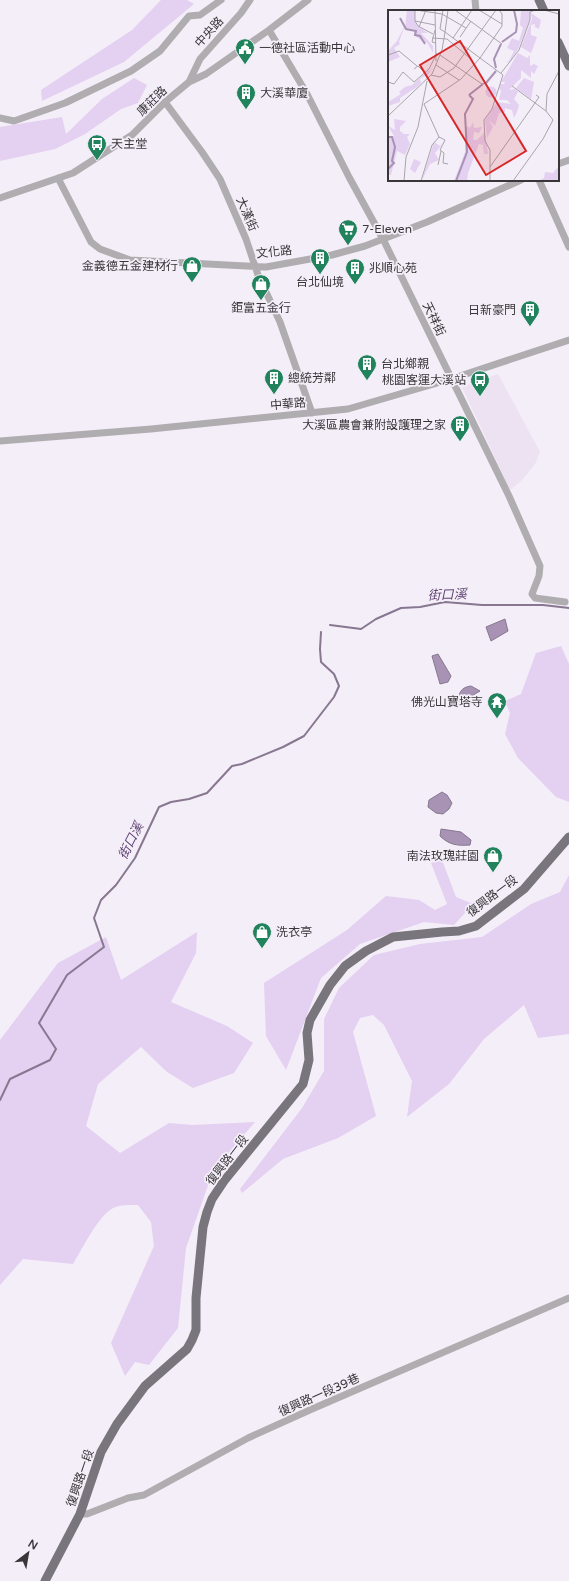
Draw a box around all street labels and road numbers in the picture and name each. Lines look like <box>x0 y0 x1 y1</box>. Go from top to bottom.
street label: 中央路 <box>192 14 226 50</box>
street label: 康莊路 <box>134 83 170 119</box>
street label: 大漢街 <box>234 195 260 233</box>
street label: 文化路 <box>255 243 293 261</box>
street label: 天祥街 <box>420 300 448 338</box>
street label: 中華路 <box>269 395 307 413</box>
street label: 復興路一段 <box>464 872 520 920</box>
street label: 復興路一段 <box>203 1132 251 1188</box>
street label: 復興路一段39巷 <box>276 1371 362 1419</box>
street label: 復興路一段 <box>64 1447 96 1509</box>

